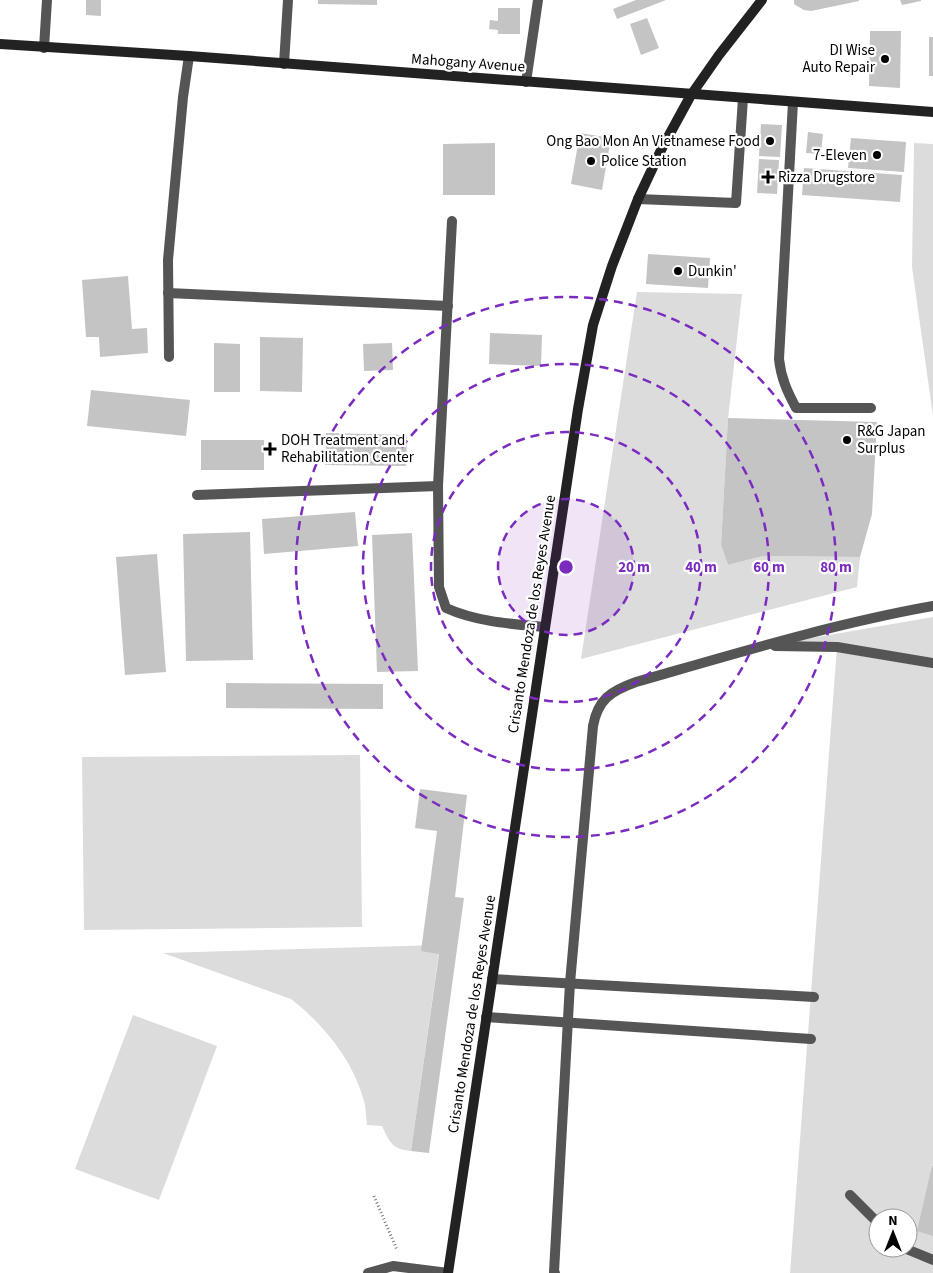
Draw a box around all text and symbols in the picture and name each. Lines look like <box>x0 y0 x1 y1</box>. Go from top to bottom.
place label: DI Wise Auto Repair <box>802 40 876 78</box>
street label: Mahogany Avenue <box>410 49 526 77</box>
marker: DI Wise Auto Repair <box>879 53 891 65</box>
place label: Ong Bao Mon An Vietnamese Food <box>546 131 760 152</box>
marker: Ong Bao Mon An Vietnamese Food <box>764 135 776 147</box>
place label: 7-Eleven <box>813 145 867 166</box>
marker: 7-Eleven <box>871 149 883 161</box>
place label: Police Station <box>601 151 687 172</box>
marker: Police Station <box>585 155 597 167</box>
place label: Rizza Drugstore <box>778 167 875 188</box>
marker: Rizza Drugstore <box>762 171 774 183</box>
place label: Dunkin' <box>688 261 737 282</box>
marker: Dunkin' <box>672 265 684 277</box>
place label: R&G Japan Surplus <box>857 421 926 459</box>
place label: DOH Treatment and Rehabilitation Center <box>281 430 415 468</box>
marker: R&G Japan Surplus <box>841 434 853 446</box>
marker: DOH Treatment and Rehabilitation Center <box>263 442 277 456</box>
street label: Crisanto Mendoza de los Reyes Avenue <box>503 493 561 735</box>
text: 20 m <box>618 557 650 578</box>
text: 40 m <box>685 557 717 578</box>
text: 60 m <box>753 557 785 578</box>
text: 80 m <box>820 557 852 578</box>
centre of rings <box>557 558 575 576</box>
street label: Crisanto Mendoza de los Reyes Avenue <box>443 893 501 1135</box>
north arrow <box>868 1208 918 1258</box>
text: N <box>888 1211 898 1231</box>

